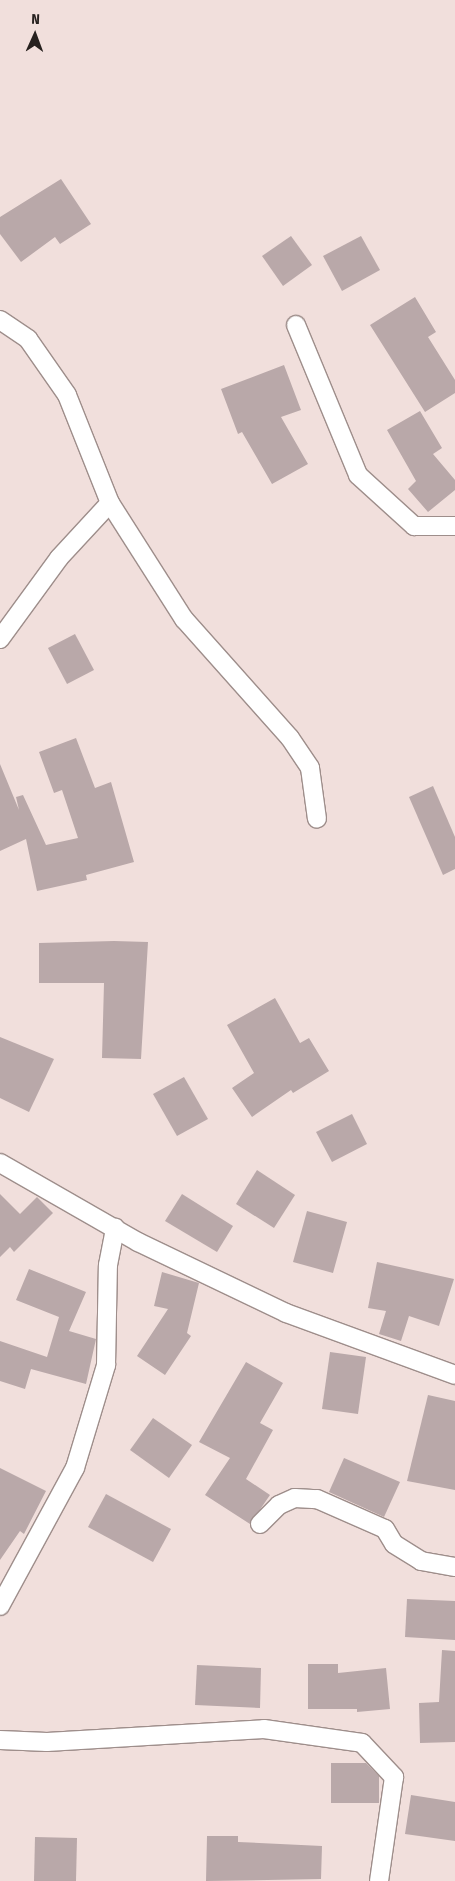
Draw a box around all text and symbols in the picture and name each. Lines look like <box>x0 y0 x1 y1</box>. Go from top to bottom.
north arrow <box>10 10 60 60</box>
text: N <box>31 11 40 28</box>

